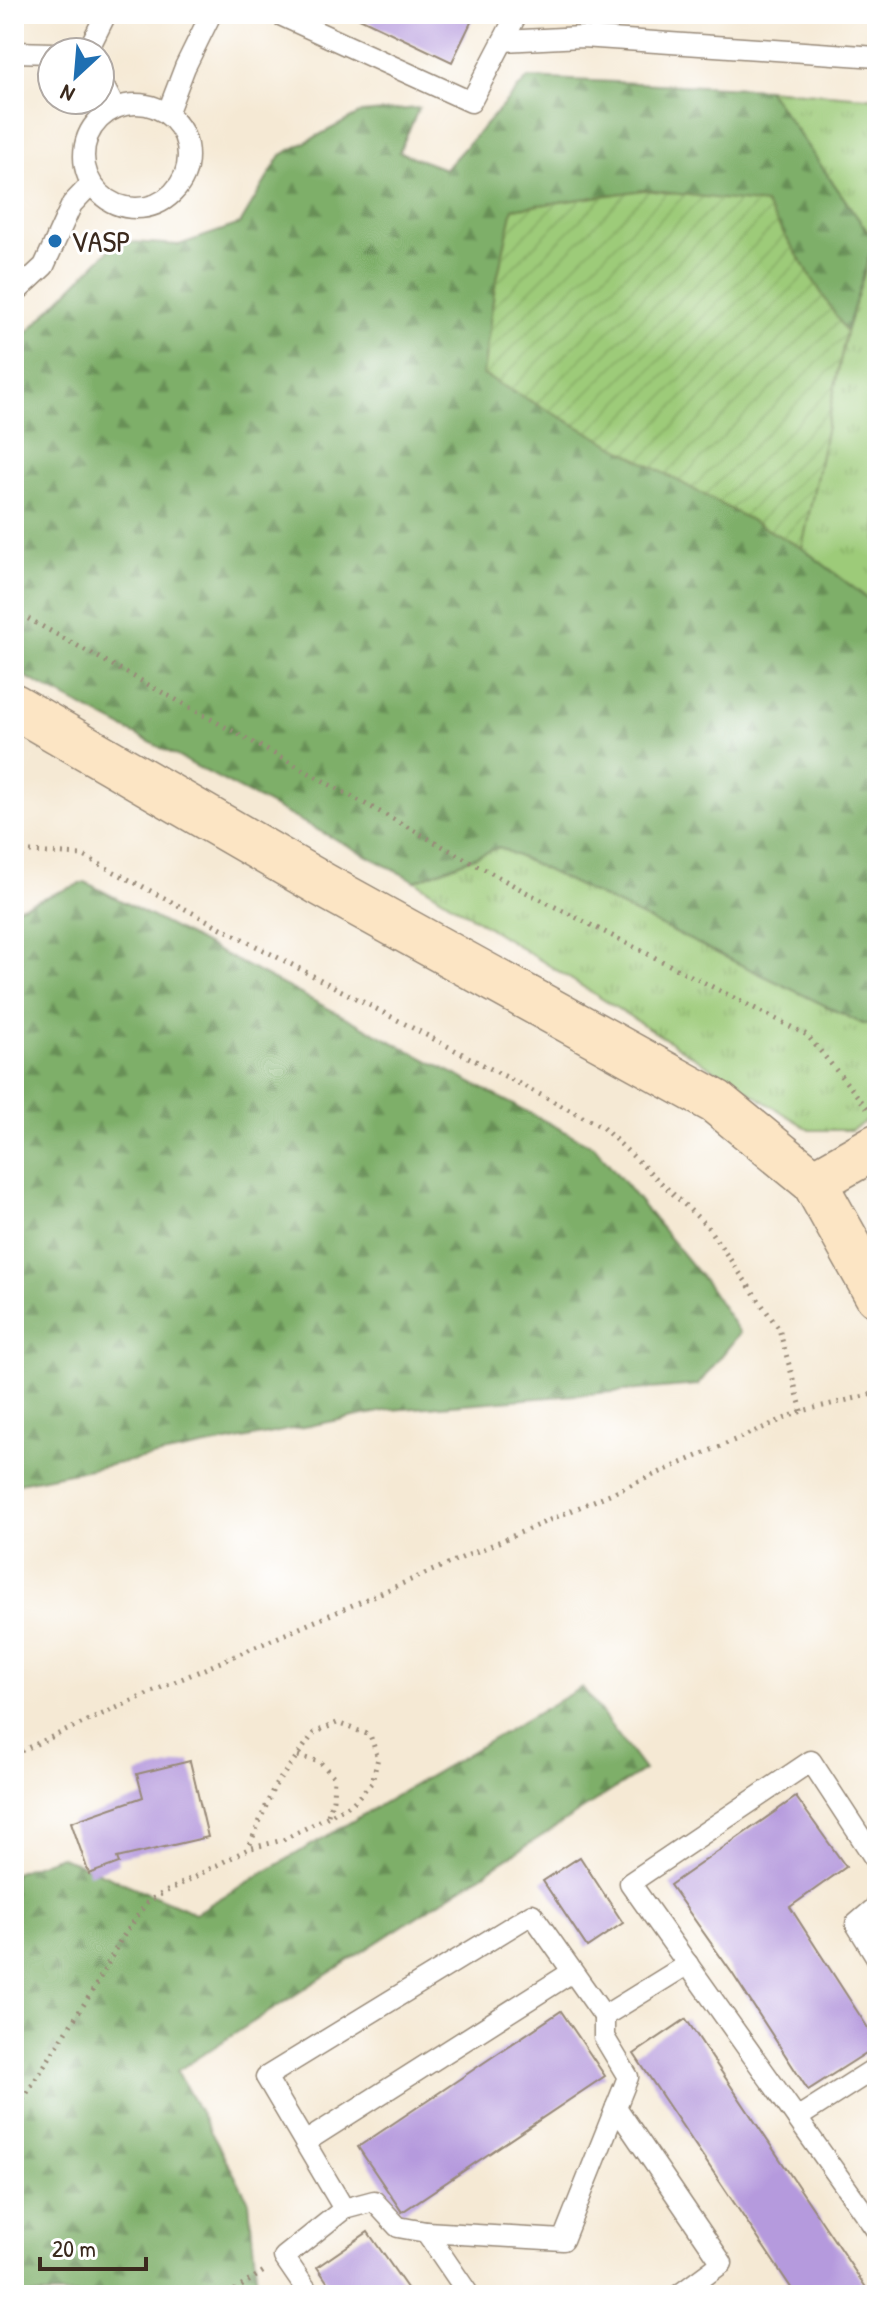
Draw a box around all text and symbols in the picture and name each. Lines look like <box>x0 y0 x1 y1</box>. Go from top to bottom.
north arrow <box>36 36 116 116</box>
text: N <box>55 78 79 110</box>
place label: VASP <box>71 221 131 261</box>
marker: VASP <box>46 232 64 250</box>
scale bar <box>40 2221 146 2271</box>
text: 20 m <box>52 2232 96 2264</box>

